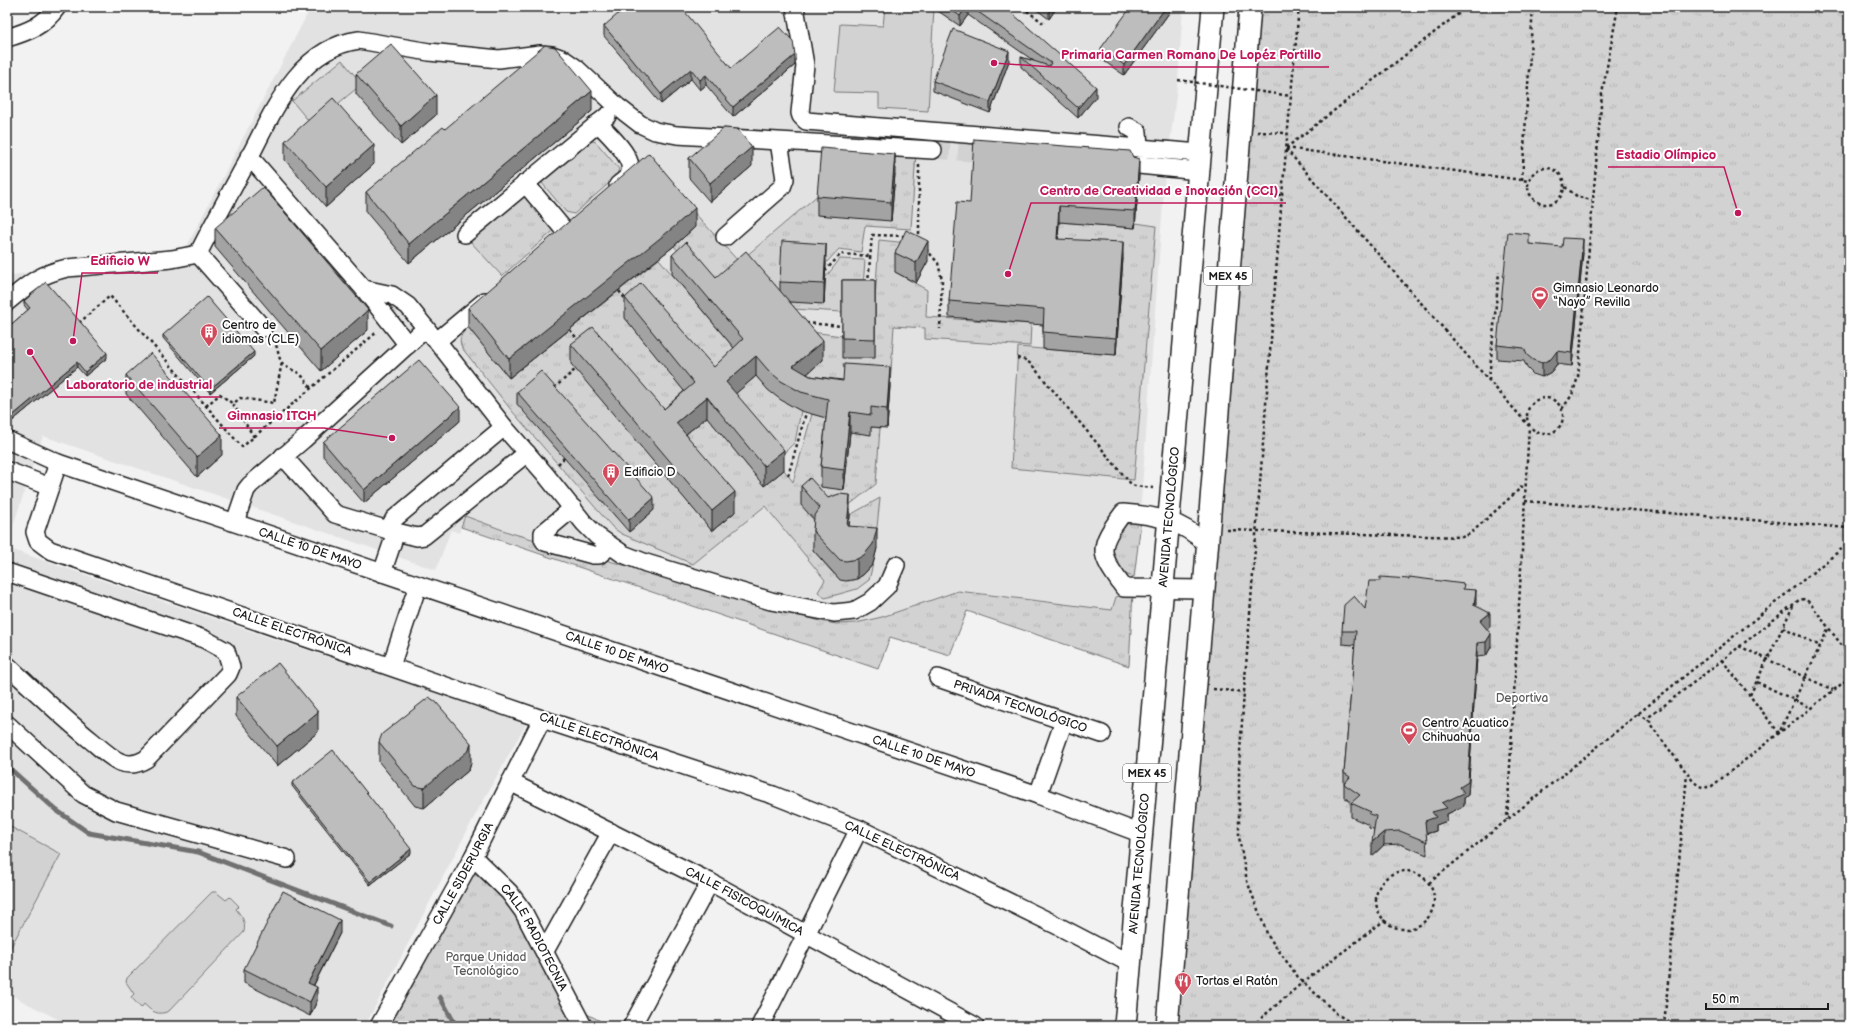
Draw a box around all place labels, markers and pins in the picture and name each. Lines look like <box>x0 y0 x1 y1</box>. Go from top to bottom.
callout: Primaria Carmen Romano De Lopéz Portillo <box>1053 42 1329 67</box>
callout: Estadio Olímpico <box>1608 142 1724 167</box>
callout: Centro de Creatividad e Inovación (CCI) <box>1031 178 1286 203</box>
callout: Edificio W <box>82 248 158 273</box>
place label: Gimnasio Leonardo “Nayo” Revilla <box>1553 281 1659 310</box>
sports icon: Gimnasio Leonardo “Nayo” Revilla <box>1530 285 1550 310</box>
place label: Centro de idiomas (CLE) <box>222 318 299 347</box>
building icon: Centro de idiomas (CLE) <box>199 322 219 347</box>
callout: Laboratorio de industrial <box>58 372 220 397</box>
callout: Gimnasio ITCH <box>219 403 324 428</box>
building icon: Edificio D <box>601 462 621 487</box>
place label: Edificio D <box>624 465 676 480</box>
place label: Centro Acuatico Chihuahua <box>1422 716 1509 745</box>
sports icon: Centro Acuatico Chihuahua <box>1399 720 1419 745</box>
restaurant icon: Tortas el Ratón <box>1173 971 1193 996</box>
place label: Tortas el Ratón <box>1196 974 1278 989</box>

